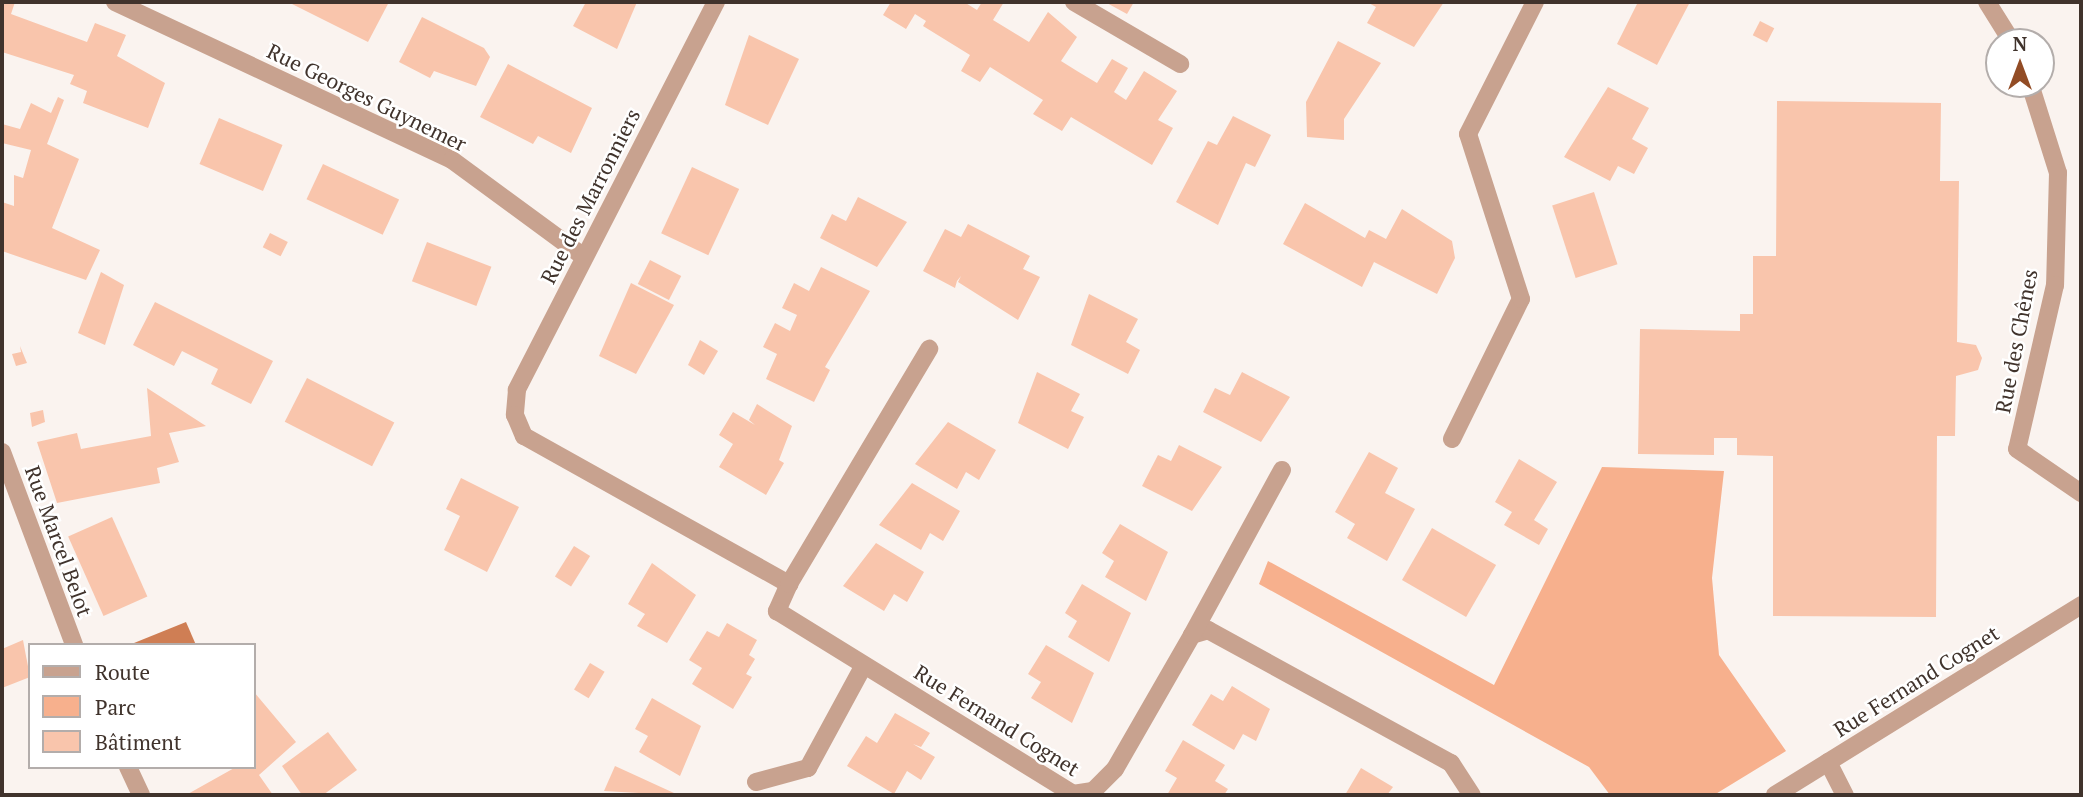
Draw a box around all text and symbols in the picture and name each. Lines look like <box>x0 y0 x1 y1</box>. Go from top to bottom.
north arrow <box>1985 28 2055 98</box>
text: N <box>2013 31 2027 56</box>
street label: Rue Georges Guynemer <box>263 38 471 156</box>
street label: Rue des Marronniers <box>535 104 645 288</box>
street label: Rue des Chênes <box>1990 267 2042 415</box>
street label: Rue Marcel Belot <box>20 462 98 620</box>
street label: Rue Fernand Cognet <box>1829 620 2003 742</box>
legend <box>28 643 256 769</box>
text: Route <box>95 658 150 686</box>
street label: Rue Fernand Cognet <box>910 659 1084 781</box>
text: Parc <box>95 693 136 721</box>
text: Bâtiment <box>95 728 182 756</box>

